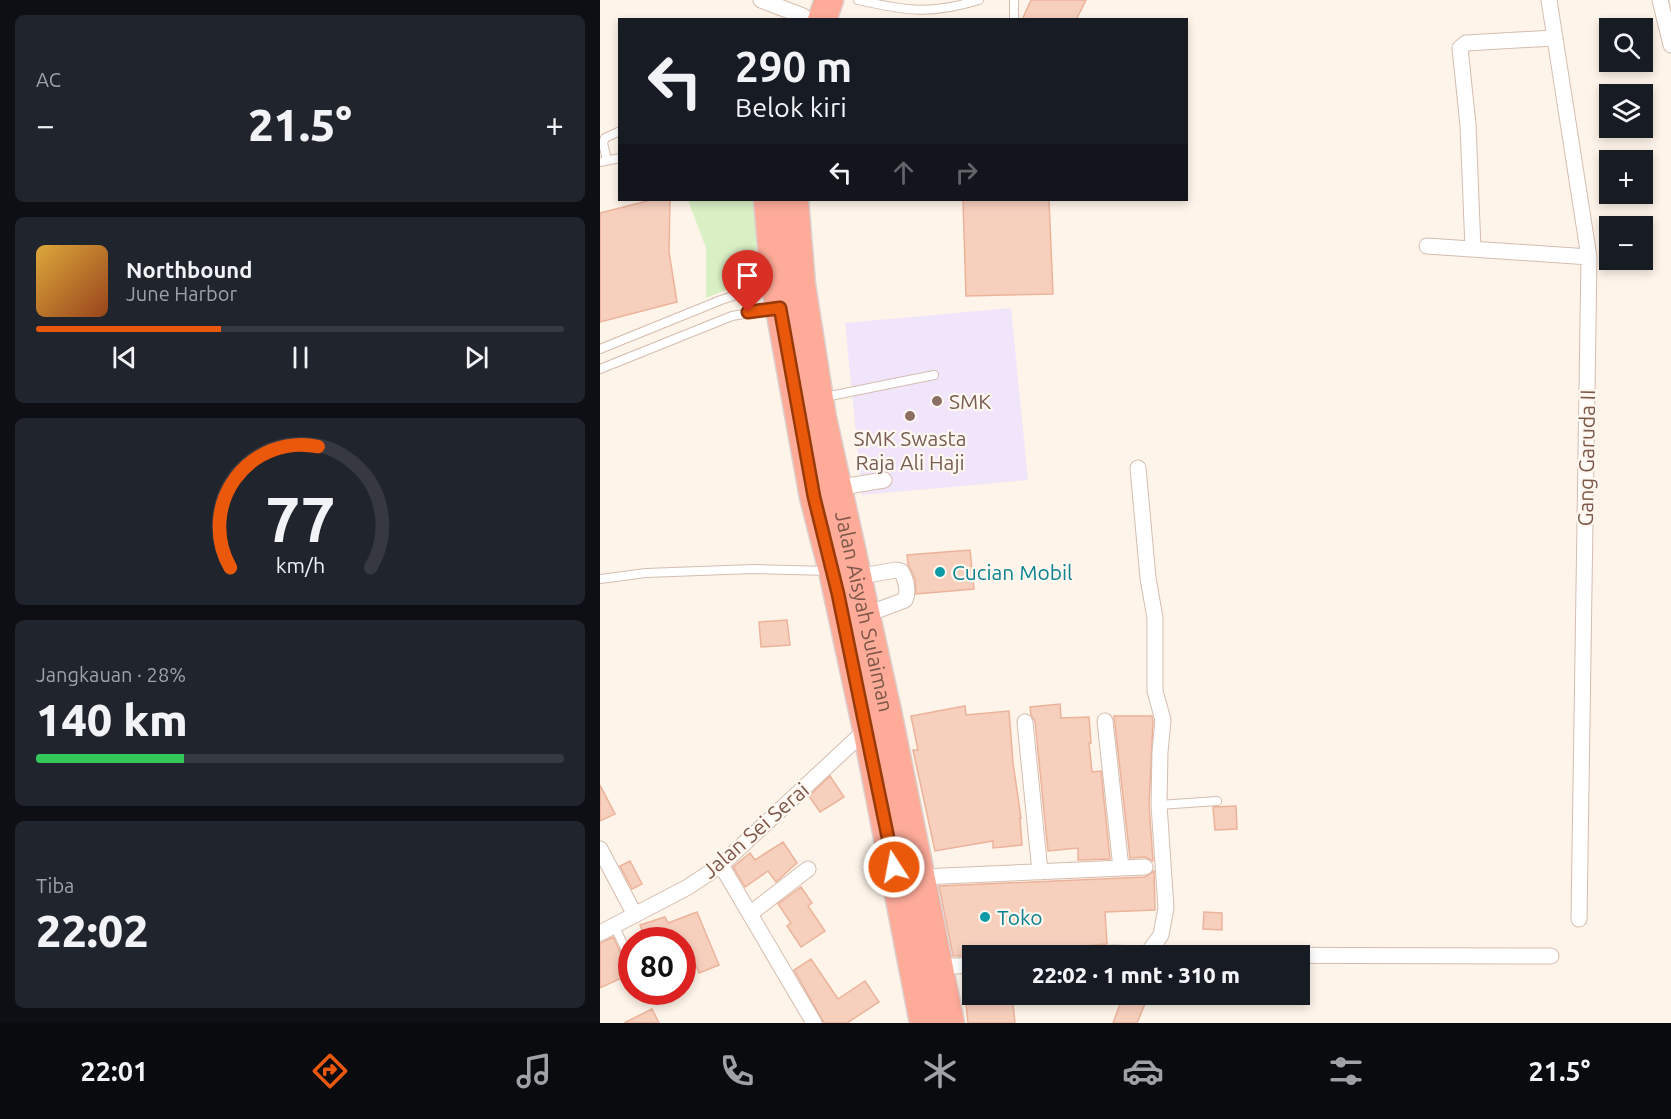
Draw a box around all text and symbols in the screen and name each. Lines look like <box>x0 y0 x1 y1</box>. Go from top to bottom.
map controls <box>1599 18 1653 270</box>
button: search <box>1599 18 1653 72</box>
icon: left <box>636 42 714 120</box>
text: 290 m <box>735 43 852 90</box>
text: AC <box>36 68 61 91</box>
button: layers <box>1599 84 1653 138</box>
text: Belok kiri <box>735 92 847 122</box>
text: 21.5° <box>248 99 352 150</box>
text: − <box>36 106 55 143</box>
text: + <box>545 106 564 143</box>
button: + <box>1599 150 1653 204</box>
icon: left <box>824 156 857 189</box>
icon: ahead <box>887 156 920 189</box>
icon: right <box>950 156 983 189</box>
button: − <box>1599 216 1653 270</box>
pin <box>722 250 773 312</box>
text: Northbound <box>126 257 252 282</box>
icon: arrive <box>731 259 764 292</box>
text: June Harbor <box>126 282 237 305</box>
icon: previous <box>108 341 141 374</box>
icon: pause <box>284 341 317 374</box>
icon: next <box>460 341 493 374</box>
place label: SMK <box>949 389 991 413</box>
street label: Gang Garuda II <box>1573 389 1599 527</box>
marker: SMK <box>930 394 944 408</box>
marker: SMK Swasta Raja Ali Haji <box>903 409 917 423</box>
place label: SMK Swasta Raja Ali Haji <box>853 426 967 474</box>
text: 77 <box>265 485 335 555</box>
street label: Jalan Aisyah Sulaiman <box>831 509 899 714</box>
text: km/h <box>275 554 325 578</box>
place label: Cucian Mobil <box>952 560 1073 584</box>
marker: Cucian Mobil <box>933 565 947 579</box>
text: Jangkauan · 28% <box>36 663 186 686</box>
text: 140 km <box>36 694 188 745</box>
street label: Jalan Sei Serai <box>697 777 813 883</box>
position arrow <box>862 835 926 899</box>
text: Tiba <box>36 874 74 897</box>
text: 22:02 <box>36 905 149 956</box>
place label: Toko <box>997 905 1042 929</box>
marker: Toko <box>978 910 992 924</box>
speed limit sign: 80 <box>618 927 696 1005</box>
text: 22:02 · 1 mnt · 310 m <box>1032 962 1240 987</box>
icon: directions <box>309 1050 351 1092</box>
icon: music <box>513 1050 555 1092</box>
icon: phone <box>716 1050 758 1092</box>
icon: climate <box>919 1050 961 1092</box>
icon: car <box>1122 1050 1164 1092</box>
icon: filters <box>1325 1050 1367 1092</box>
text: 22:01 <box>81 1056 148 1086</box>
text: 21.5° <box>1528 1056 1590 1086</box>

